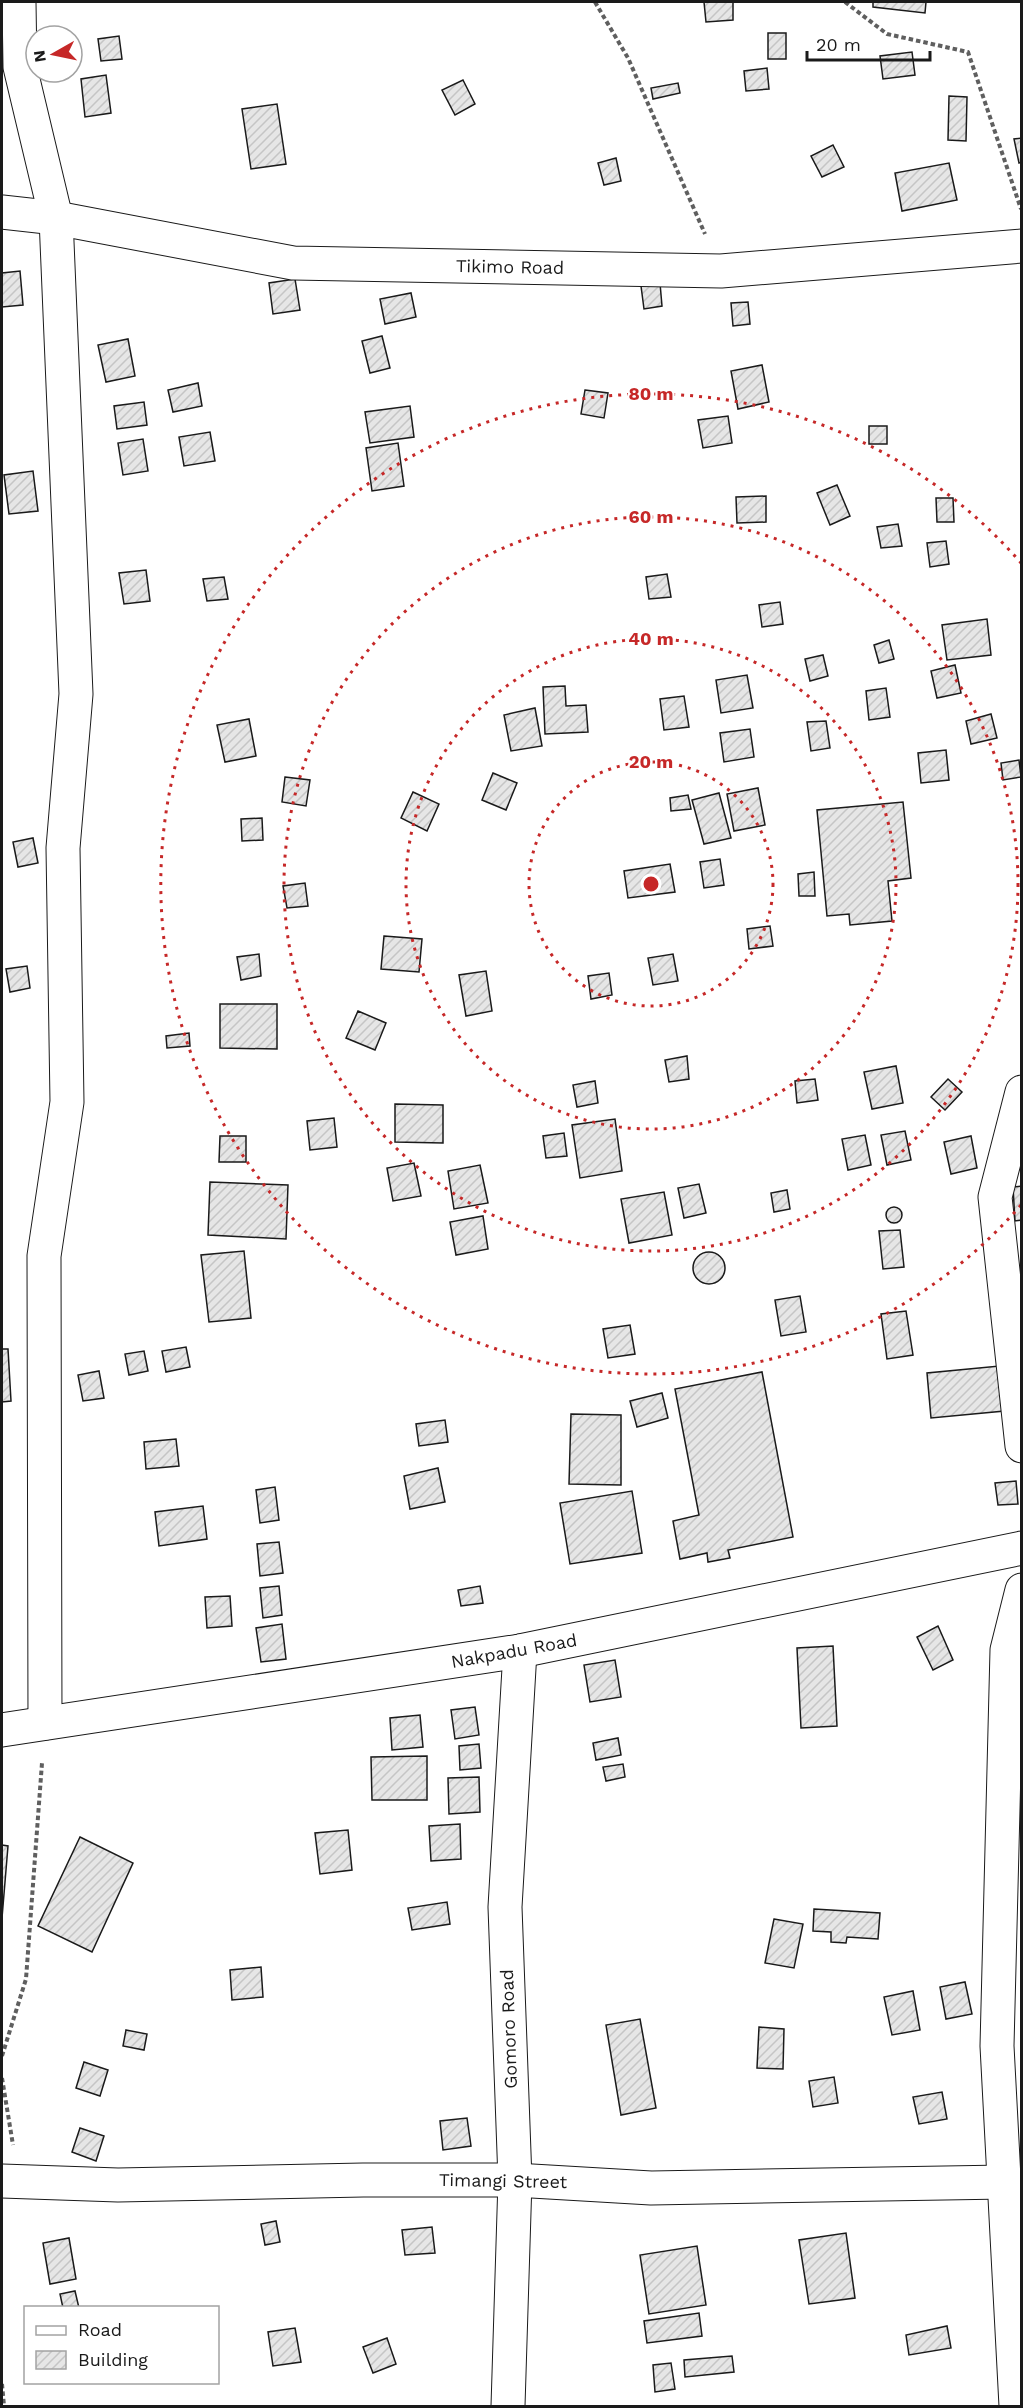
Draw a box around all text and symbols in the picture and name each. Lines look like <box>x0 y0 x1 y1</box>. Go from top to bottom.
north arrow <box>24 24 84 84</box>
scale bar <box>807 24 930 62</box>
text: 20 m <box>816 34 861 55</box>
text: N <box>29 49 50 64</box>
street label: Tikimo Road <box>456 255 564 278</box>
text: 80 m <box>629 383 673 404</box>
text: 60 m <box>629 506 673 527</box>
text: 40 m <box>628 628 674 649</box>
text: 20 m <box>629 751 673 772</box>
centre of rings <box>641 874 661 894</box>
street label: Nakpadu Road <box>449 1629 578 1672</box>
street label: Gomoro Road <box>496 1969 521 2089</box>
street label: Timangi Street <box>439 2169 568 2192</box>
legend <box>24 2306 219 2384</box>
text: Road <box>78 2319 122 2340</box>
text: Building <box>78 2349 148 2370</box>

